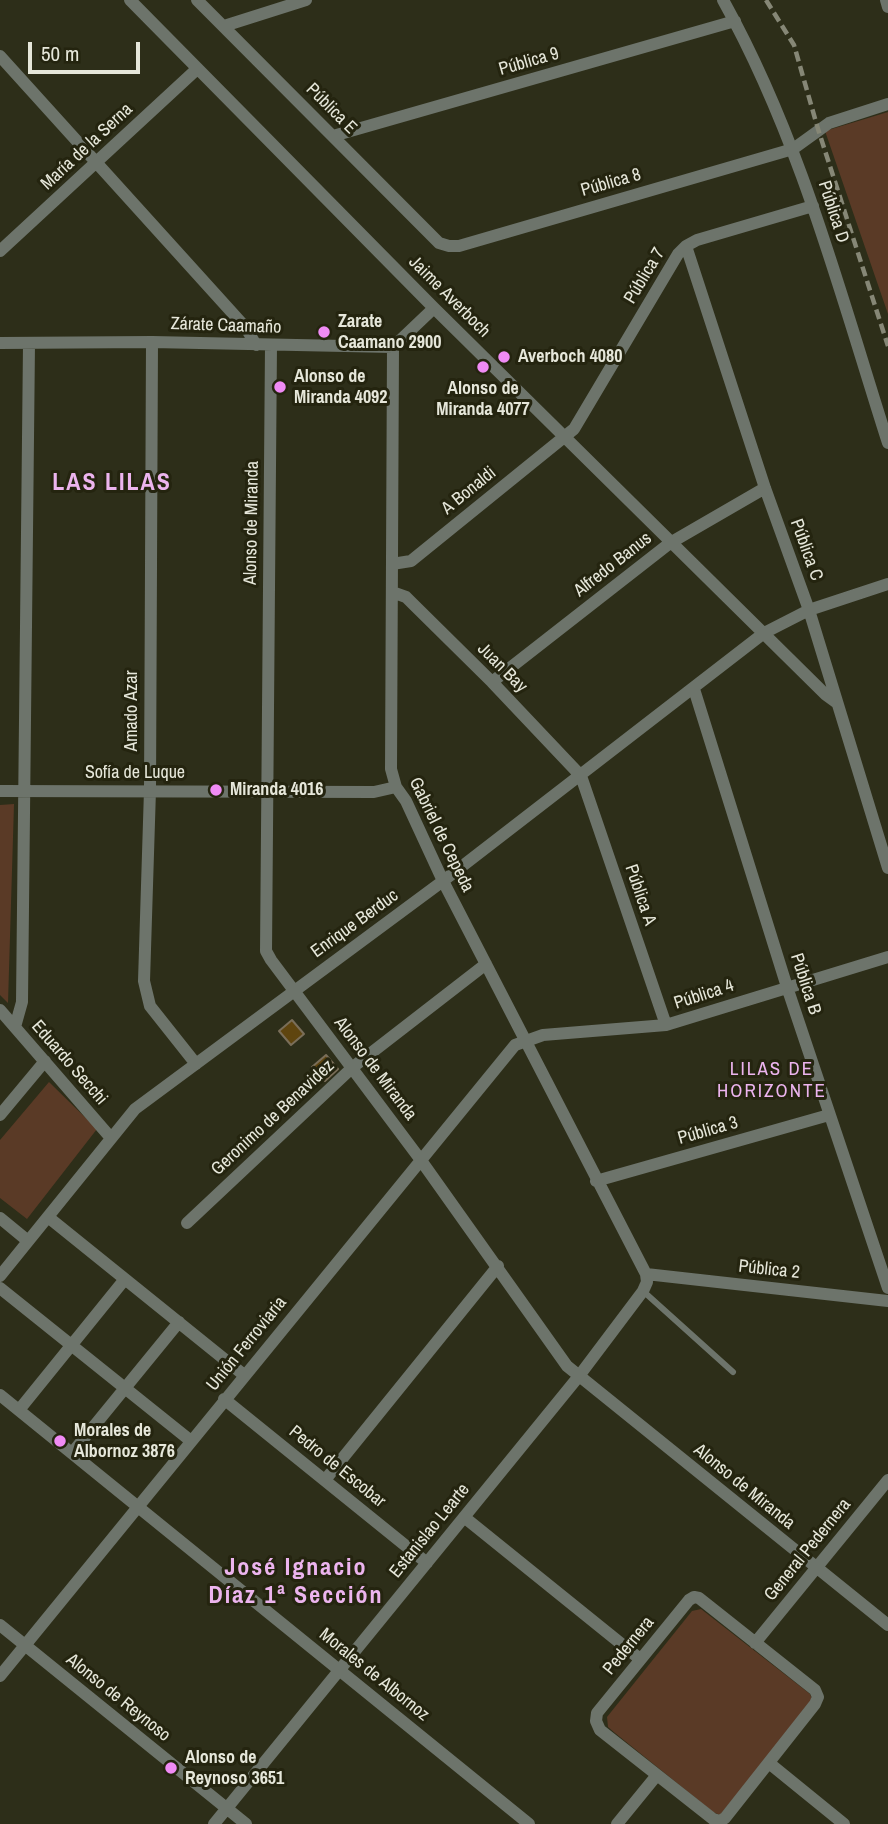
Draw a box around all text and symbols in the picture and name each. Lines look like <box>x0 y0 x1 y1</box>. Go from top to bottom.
scale bar <box>32 28 144 72</box>
text: 50 m <box>41 39 79 68</box>
street label: Pública 9 <box>496 43 562 81</box>
street label: Pública E <box>301 79 361 139</box>
street label: María de la Serna <box>37 99 137 195</box>
street label: Pública 8 <box>578 164 644 202</box>
street label: Pública D <box>813 178 853 246</box>
street label: Pública 7 <box>620 244 670 308</box>
street label: Jaime Averboch <box>404 252 494 342</box>
place label: Zarate Caamano 2900 <box>338 311 441 354</box>
street label: Zárate Caamaño <box>170 313 282 339</box>
marker: Zarate Caamano 2900 <box>316 324 332 340</box>
place label: Averboch 4080 <box>518 346 622 368</box>
marker: Averboch 4080 <box>496 349 512 365</box>
marker: Alonso de Miranda 4077 <box>475 359 491 375</box>
place label: Alonso de Miranda 4092 <box>294 366 388 408</box>
place label: Alonso de Miranda 4077 <box>436 378 530 420</box>
marker: Alonso de Miranda 4092 <box>272 379 288 395</box>
street label: Alonso de Miranda <box>240 461 264 585</box>
street label: A Bonaldi <box>437 462 501 520</box>
district label: LAS LILAS <box>53 470 171 498</box>
street label: Pública C <box>785 516 827 584</box>
street label: Alfredo Banus <box>570 528 656 602</box>
street label: Juan Bay <box>473 639 531 697</box>
street label: Amado Azar <box>121 670 143 752</box>
street label: Sofía de Luque <box>85 762 185 784</box>
street label: Gabriel de Cepeda <box>404 774 478 896</box>
place label: Miranda 4016 <box>230 779 324 801</box>
marker: Miranda 4016 <box>208 782 224 798</box>
street label: Pública A <box>620 862 660 928</box>
street label: Enrique Berduc <box>307 885 403 963</box>
street label: Pública B <box>785 951 825 1017</box>
street label: Pública 4 <box>671 975 737 1015</box>
street label: Alonso de Miranda <box>329 1013 421 1125</box>
street label: Eduardo Secchi <box>26 1016 112 1110</box>
street label: Geronimo de Benavidez <box>207 1056 339 1180</box>
district label: LILAS DE HORIZONTE <box>718 1059 826 1103</box>
street label: Pública 3 <box>675 1112 741 1150</box>
street label: Pública 2 <box>737 1256 801 1284</box>
street label: Unión Ferroviaria <box>202 1293 292 1395</box>
place label: Morales de Albornoz 3876 <box>74 1420 175 1462</box>
street label: Pedro de Escobar <box>284 1421 390 1513</box>
marker: Morales de Albornoz 3876 <box>52 1433 68 1449</box>
street label: Alonso de Miranda <box>689 1440 799 1534</box>
street label: Estanislao Learte <box>385 1480 475 1582</box>
street label: General Pedernera <box>760 1494 856 1606</box>
district label: José Ignacio Díaz 1ª Sección <box>223 1555 369 1611</box>
street label: Pedernera <box>599 1612 659 1680</box>
street label: Morales de Albornoz <box>315 1624 433 1726</box>
street label: Alonso de Reynoso <box>61 1649 175 1747</box>
place label: Alonso de Reynoso 3651 <box>185 1747 284 1790</box>
marker: Alonso de Reynoso 3651 <box>163 1760 179 1776</box>

